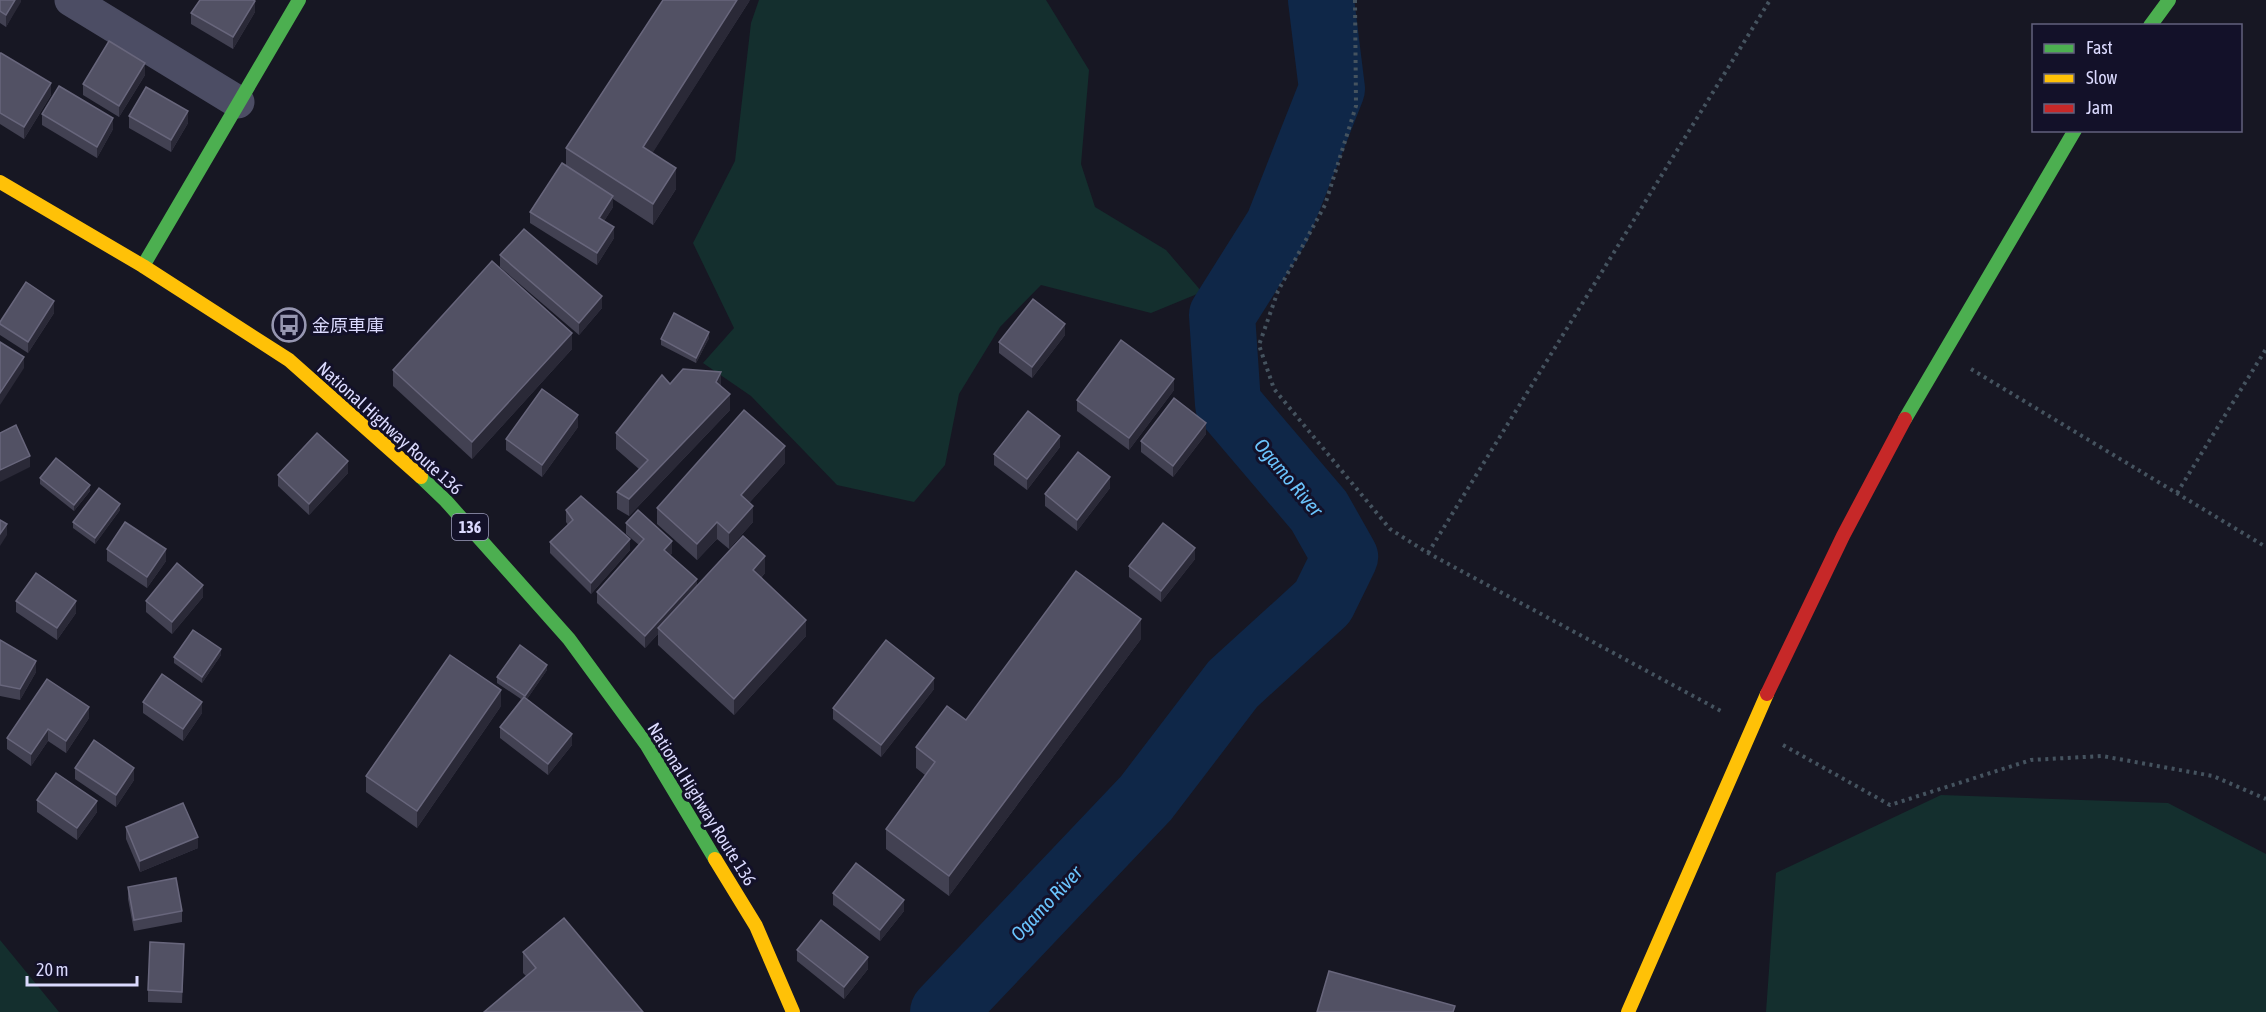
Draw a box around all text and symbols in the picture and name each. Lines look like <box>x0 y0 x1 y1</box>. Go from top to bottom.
legend <box>2032 24 2242 132</box>
text: Fast <box>2086 37 2113 58</box>
text: Slow <box>2086 67 2117 88</box>
text: Jam <box>2086 97 2113 118</box>
bus stop icon: 金原車庫 <box>271 307 307 343</box>
place label: 金原車庫 <box>312 315 384 336</box>
street label: National Highway Route 136 <box>313 357 467 499</box>
water label: Ogamo River <box>1250 434 1329 521</box>
road number: 136 <box>452 514 488 540</box>
street label: National Highway Route 136 <box>643 719 761 889</box>
water label: Ogamo River <box>1005 860 1087 945</box>
scale bar <box>27 949 136 987</box>
text: 20 m <box>36 959 68 980</box>

